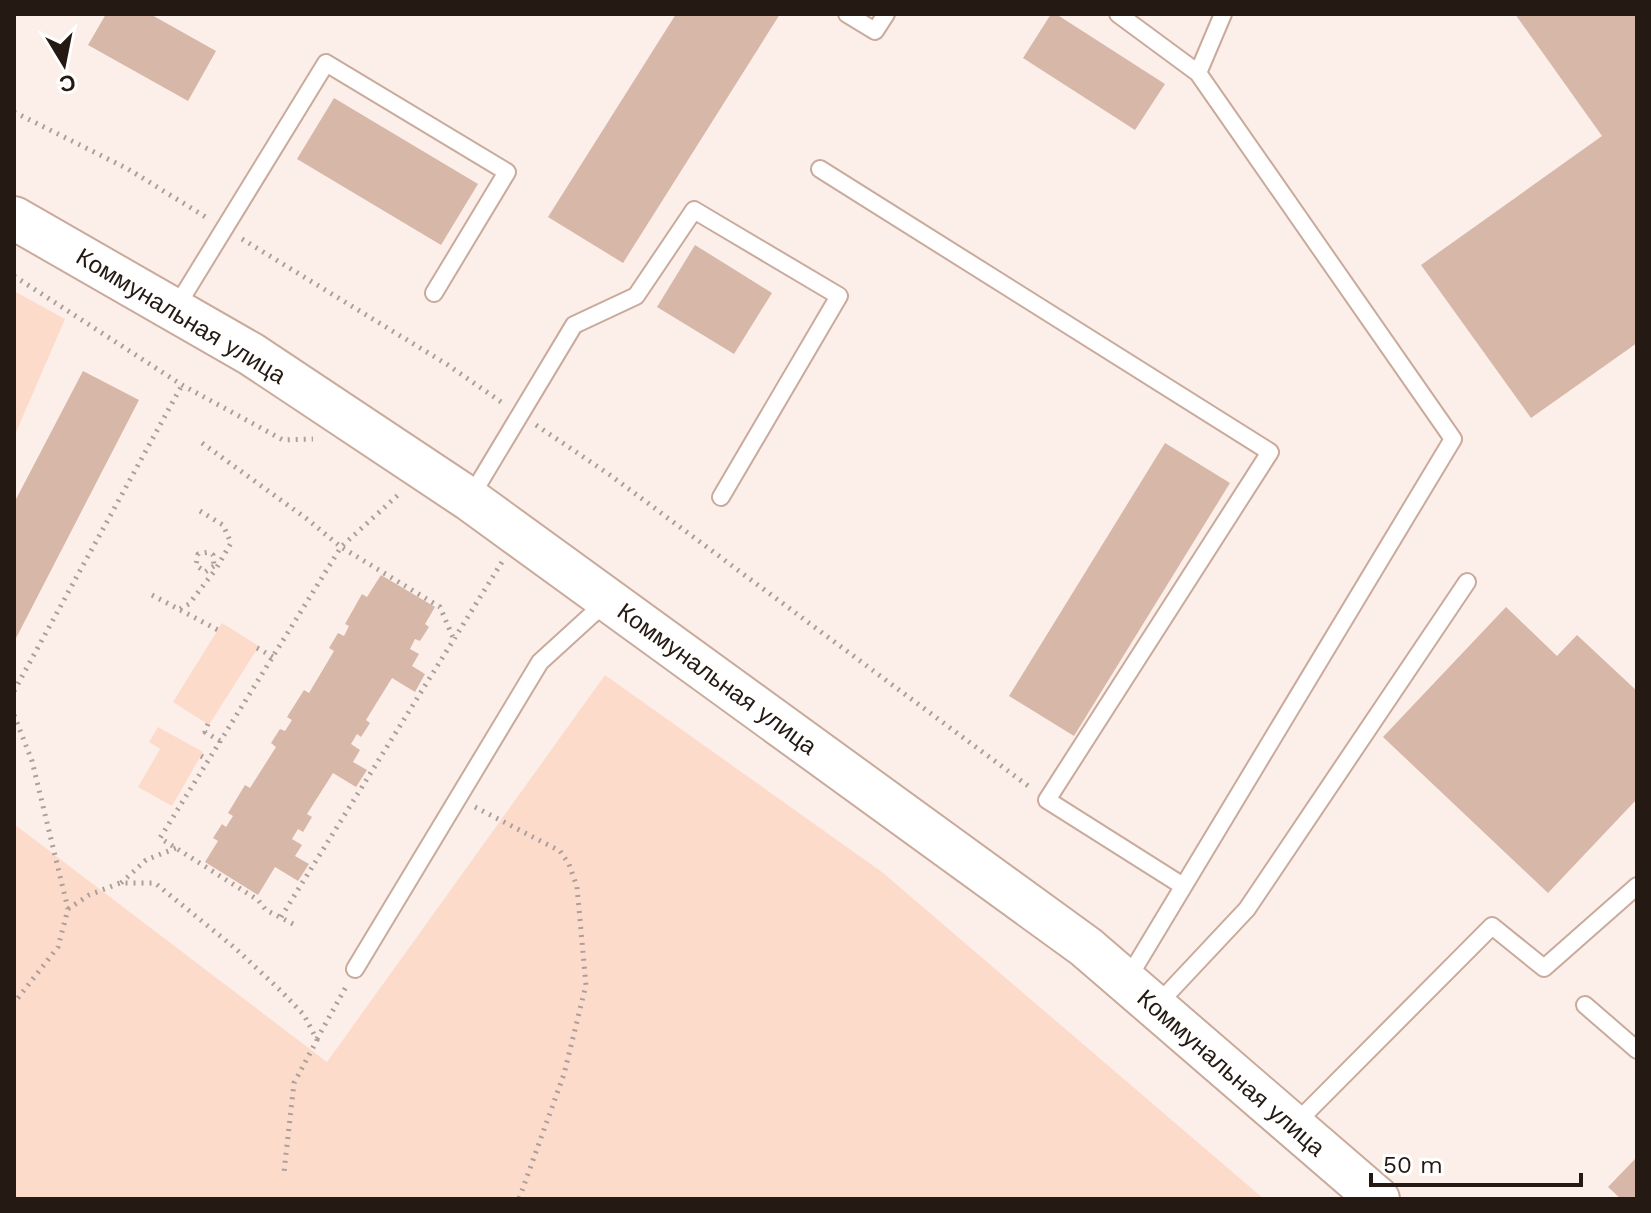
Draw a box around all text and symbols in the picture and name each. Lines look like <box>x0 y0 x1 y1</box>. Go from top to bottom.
north arrow <box>24 24 104 104</box>
text: С <box>57 70 77 97</box>
street label: Коммунальная улица <box>71 242 291 390</box>
street label: Коммунальная улица <box>612 597 823 761</box>
street label: Коммунальная улица <box>1131 984 1331 1163</box>
scale bar <box>1371 1137 1581 1187</box>
text: 50 m <box>1383 1151 1443 1179</box>

